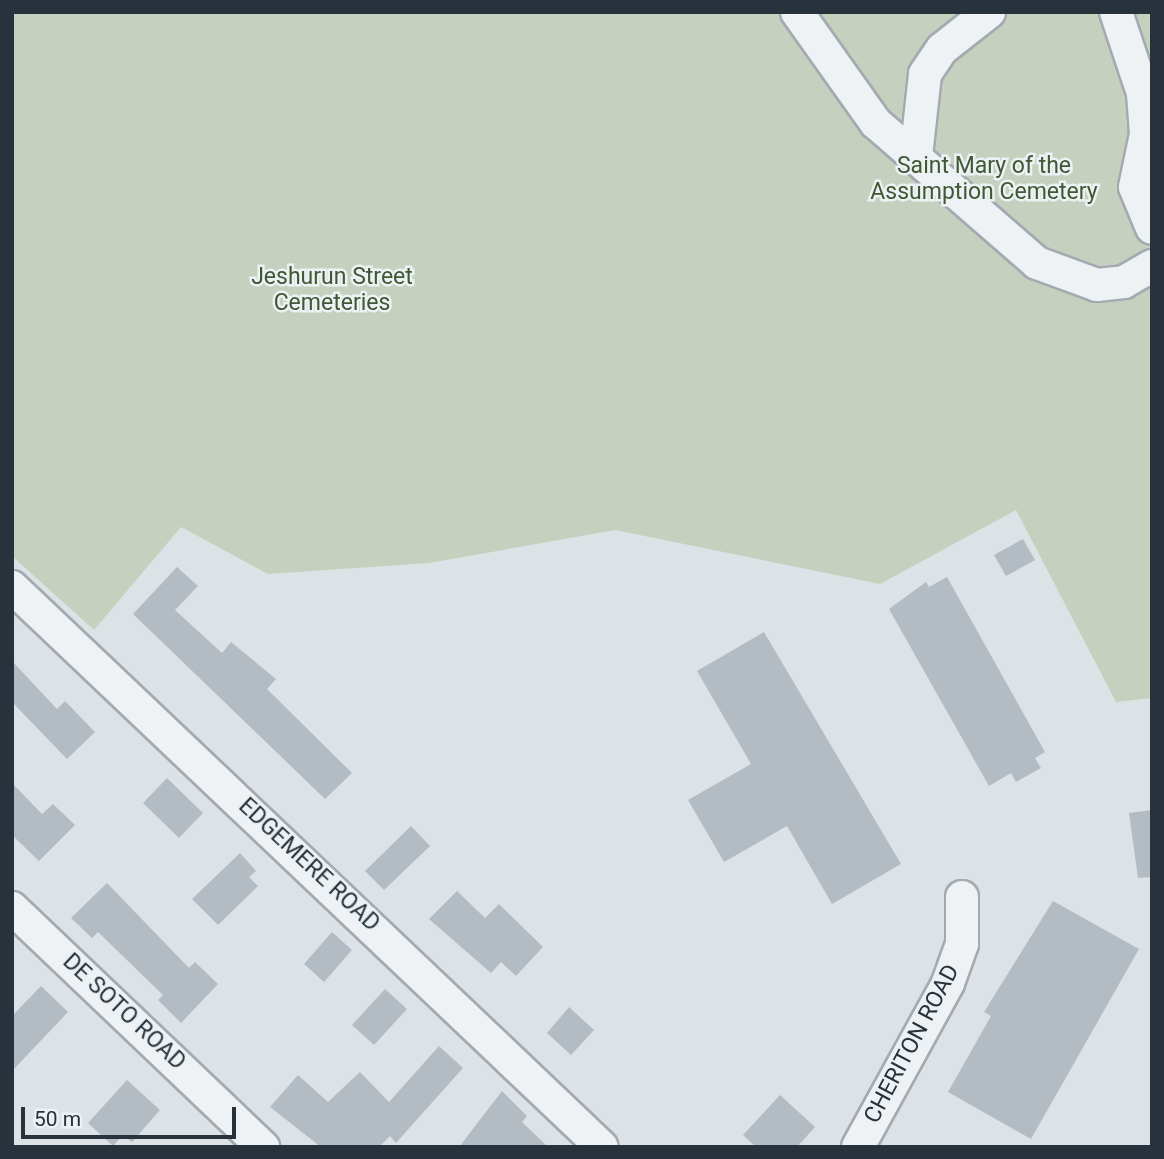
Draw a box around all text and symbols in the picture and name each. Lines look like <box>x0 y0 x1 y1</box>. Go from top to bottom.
park label: Saint Mary of the Assumption Cemetery <box>870 152 1098 206</box>
park label: Jeshurun Street Cemeteries <box>251 263 413 317</box>
street label: EDGEMERE ROAD <box>233 793 385 937</box>
street label: DE SOTO ROAD <box>57 948 191 1076</box>
street label: CHERITON ROAD <box>859 960 965 1128</box>
scale bar <box>24 1092 240 1136</box>
text: 50 m <box>34 1107 81 1131</box>

